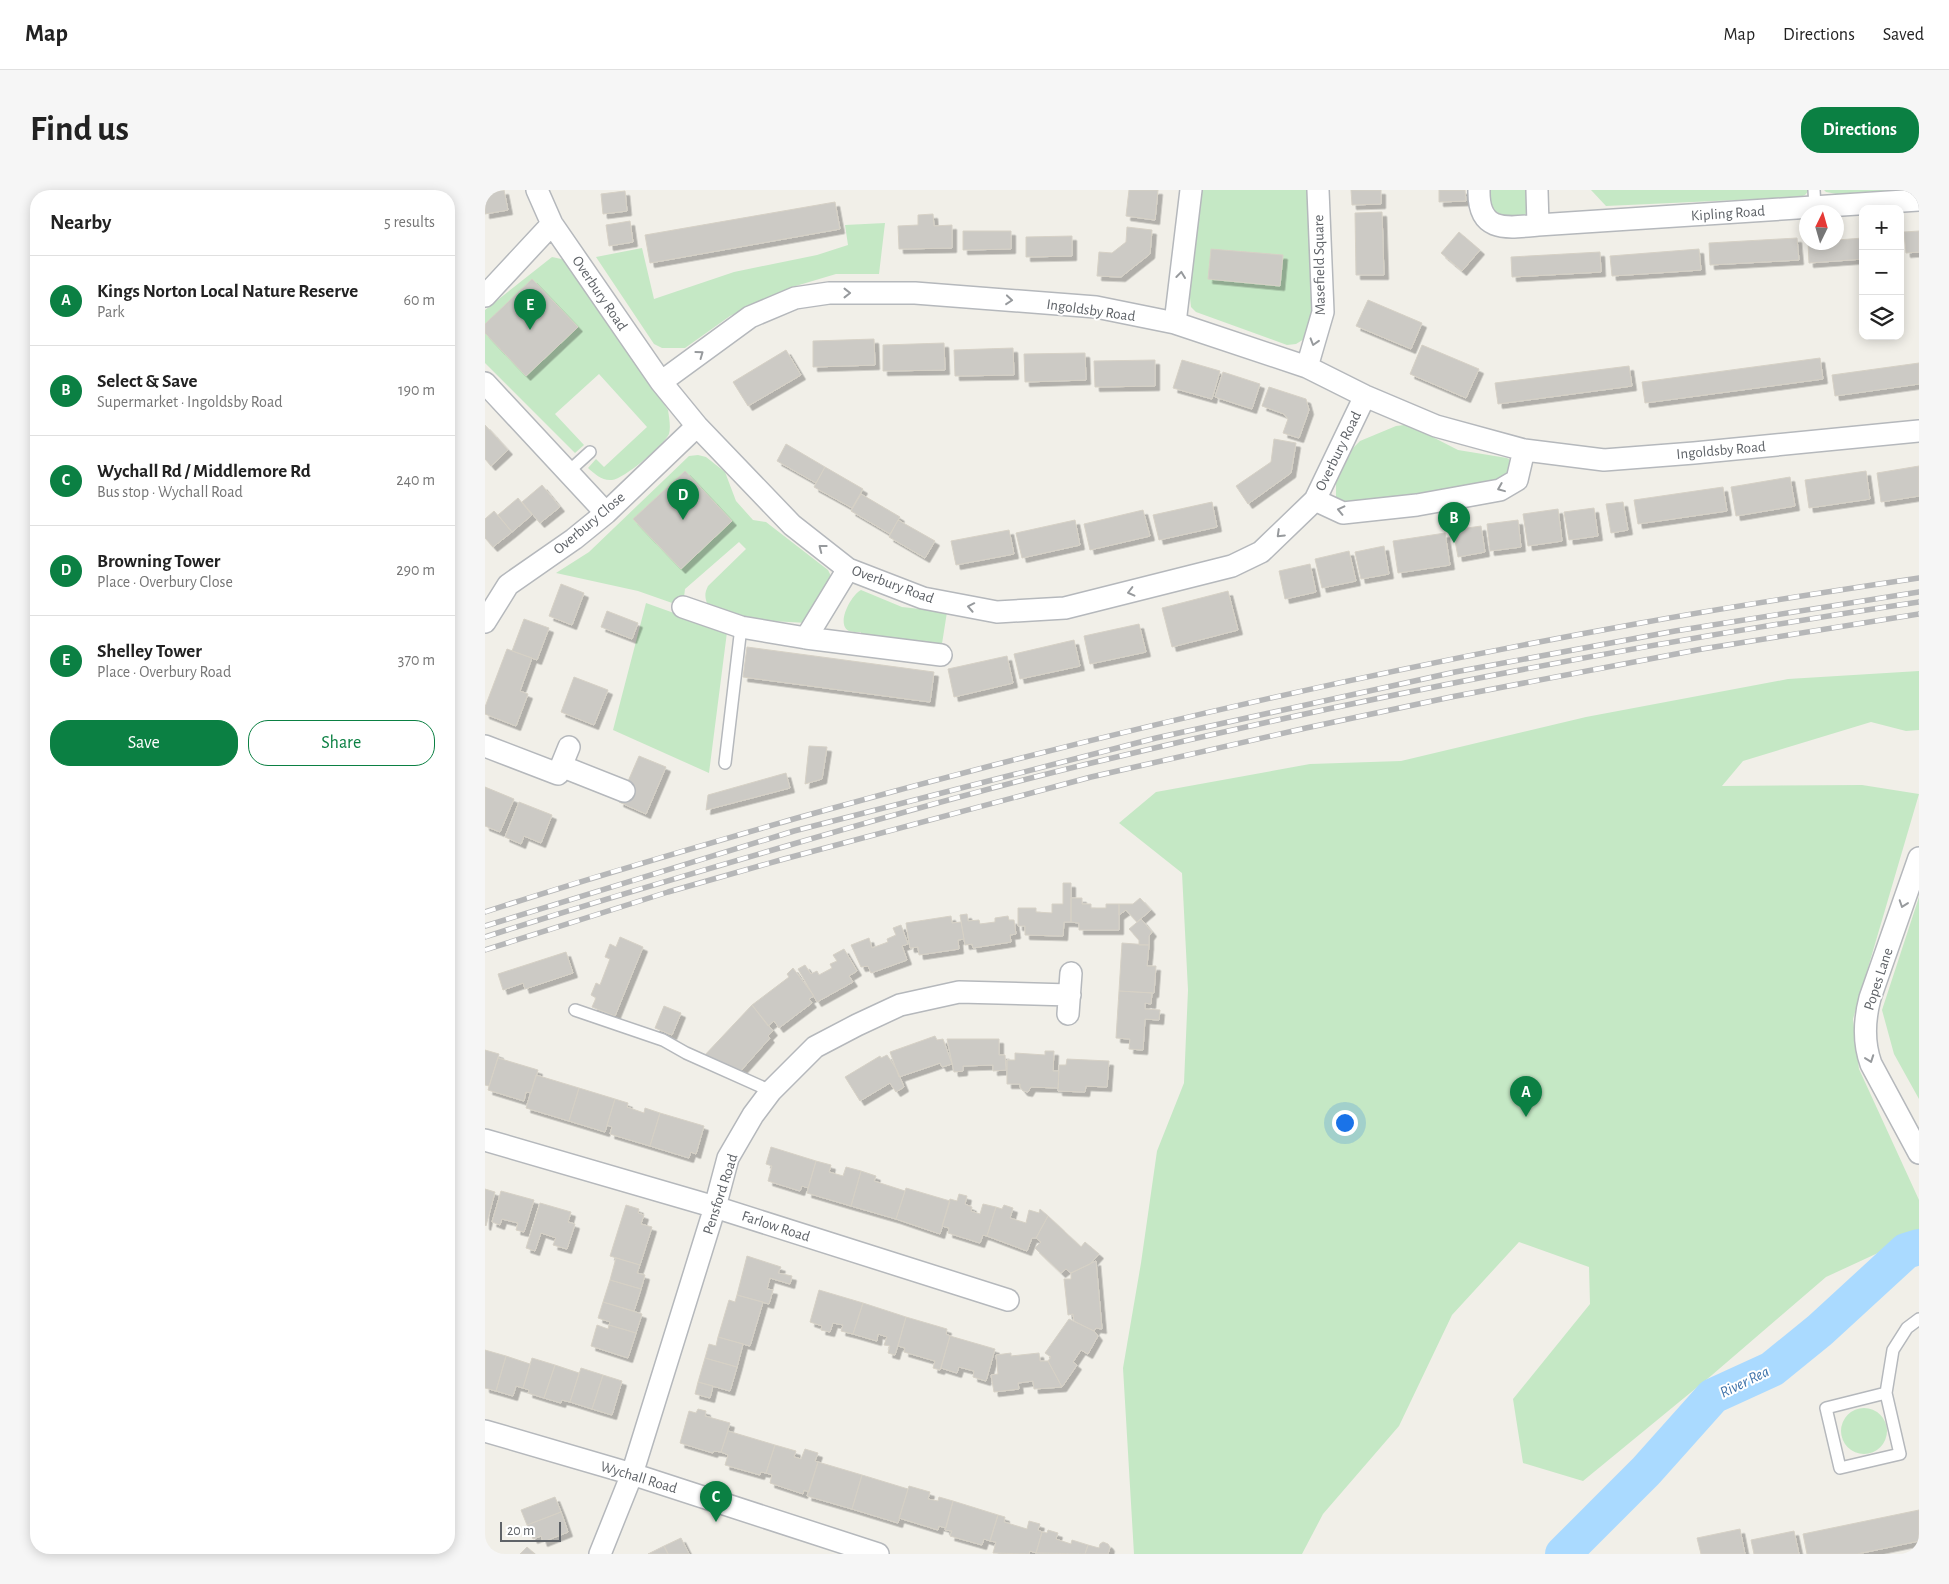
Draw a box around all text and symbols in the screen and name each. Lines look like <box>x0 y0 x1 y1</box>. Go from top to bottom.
text: Map <box>25 22 68 46</box>
text: Map <box>1724 26 1755 44</box>
text: Directions <box>1783 26 1855 44</box>
text: Saved <box>1883 26 1924 44</box>
button: Directions <box>1801 107 1919 153</box>
text: Find us <box>30 112 129 147</box>
street label: Kipling Road <box>1691 203 1766 224</box>
north arrow <box>1799 205 1844 250</box>
map controls <box>1859 205 1904 340</box>
button: + <box>1859 205 1904 250</box>
text: Nearby <box>50 212 111 233</box>
text: 5 results <box>384 214 435 230</box>
street label: Masefield Square <box>1311 214 1328 316</box>
button: − <box>1859 250 1904 295</box>
street label: Overbury Road <box>569 253 630 333</box>
one-way arrow <box>1175 271 1186 279</box>
text: Kings Norton Local Nature Reserve <box>97 282 358 301</box>
one-way arrow <box>843 288 851 298</box>
pin: E <box>514 289 546 330</box>
text: A <box>61 292 71 308</box>
text: 60 m <box>404 292 435 308</box>
one-way arrow <box>1005 295 1013 306</box>
button: layers <box>1859 295 1904 340</box>
street label: Ingoldsby Road <box>1046 297 1137 324</box>
text: Park <box>97 304 125 320</box>
one-way arrow <box>1310 338 1320 346</box>
one-way arrow <box>694 351 703 359</box>
text: Select & Save <box>97 372 197 391</box>
text: B <box>61 382 71 398</box>
text: 190 m <box>398 382 435 398</box>
text: Supermarket · Ingoldsby Road <box>97 394 283 410</box>
street label: Overbury Road <box>1313 409 1364 493</box>
street label: Ingoldsby Road <box>1676 439 1767 462</box>
text: Wychall Rd / Middlemore Rd <box>97 462 311 481</box>
text: C <box>62 472 70 488</box>
text: 240 m <box>396 472 435 488</box>
pin: D <box>667 479 699 520</box>
one-way arrow <box>1497 482 1506 492</box>
text: Bus stop · Wychall Road <box>97 484 243 500</box>
street label: Overbury Close <box>551 489 628 557</box>
pin: B <box>1438 502 1470 543</box>
one-way arrow <box>1337 505 1346 516</box>
one-way arrow <box>1276 528 1285 537</box>
one-way arrow <box>819 546 828 554</box>
text: Browning Tower <box>97 552 220 571</box>
text: D <box>61 562 71 578</box>
text: 290 m <box>396 562 435 578</box>
street label: Overbury Road <box>850 563 936 606</box>
text: Place · Overbury Close <box>97 574 233 590</box>
one-way arrow <box>1126 586 1135 597</box>
one-way arrow <box>967 602 975 612</box>
text: Shelley Tower <box>97 642 202 661</box>
text: E <box>62 652 70 668</box>
text: 370 m <box>398 652 435 668</box>
text: Place · Overbury Road <box>97 664 231 680</box>
button: Save <box>50 720 238 766</box>
button: Share <box>248 720 435 766</box>
one-way arrow <box>1899 899 1909 907</box>
street label: Popes Lane <box>1861 946 1896 1012</box>
one-way arrow <box>1864 1054 1874 1063</box>
pin: A <box>1510 1076 1542 1117</box>
your location <box>1332 1110 1358 1136</box>
street label: Pensford Road <box>700 1152 741 1236</box>
street label: Farlow Road <box>740 1208 812 1245</box>
water label: River Rea <box>1717 1363 1772 1401</box>
street label: Wychall Road <box>599 1459 679 1496</box>
pin: C <box>700 1481 732 1522</box>
scale bar <box>500 1519 561 1542</box>
text: 20 m <box>507 1524 534 1538</box>

